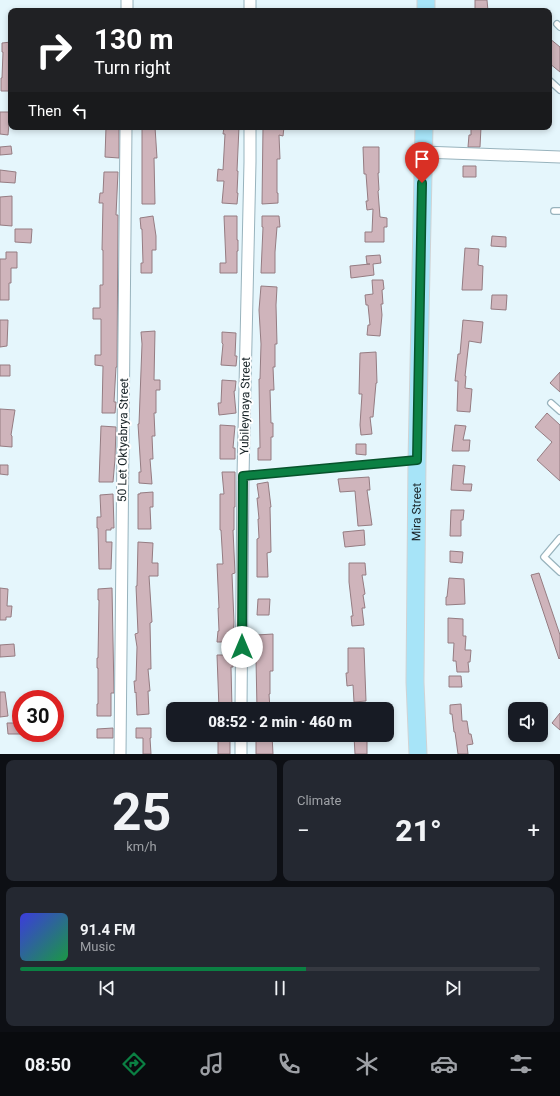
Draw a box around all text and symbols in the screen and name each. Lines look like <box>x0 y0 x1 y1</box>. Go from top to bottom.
text: 130 m <box>94 23 173 56</box>
icon: right <box>28 24 80 76</box>
text: Turn right <box>94 57 171 78</box>
icon: left <box>69 100 91 122</box>
text: Then <box>28 102 61 120</box>
pin <box>405 142 439 183</box>
icon: arrive <box>411 148 433 170</box>
street label: Yubileynaya Street <box>237 357 253 455</box>
street label: 50 Let Oktyabrya Street <box>115 378 131 502</box>
street label: Mira Street <box>409 483 424 541</box>
position arrow <box>221 626 263 668</box>
speed limit sign: 30 <box>12 690 64 742</box>
map controls <box>508 702 548 742</box>
button: sound <box>508 702 548 742</box>
text: 08:52 · 2 min · 460 m <box>208 713 352 731</box>
text: 25 <box>112 782 171 843</box>
text: Climate <box>297 793 341 808</box>
text: 21° <box>395 813 442 848</box>
text: − <box>297 818 310 843</box>
text: + <box>528 818 540 843</box>
text: km/h <box>126 839 157 854</box>
text: 91.4 FM <box>80 921 135 939</box>
text: Music <box>80 939 115 954</box>
icon: previous <box>96 977 118 999</box>
icon: pause <box>269 977 291 999</box>
icon: next <box>442 977 464 999</box>
icon: directions <box>120 1050 148 1078</box>
icon: music <box>198 1050 226 1078</box>
icon: phone <box>275 1050 303 1078</box>
icon: climate <box>353 1050 381 1078</box>
icon: car <box>430 1050 458 1078</box>
icon: filters <box>507 1050 535 1078</box>
text: 08:50 <box>25 1054 71 1075</box>

